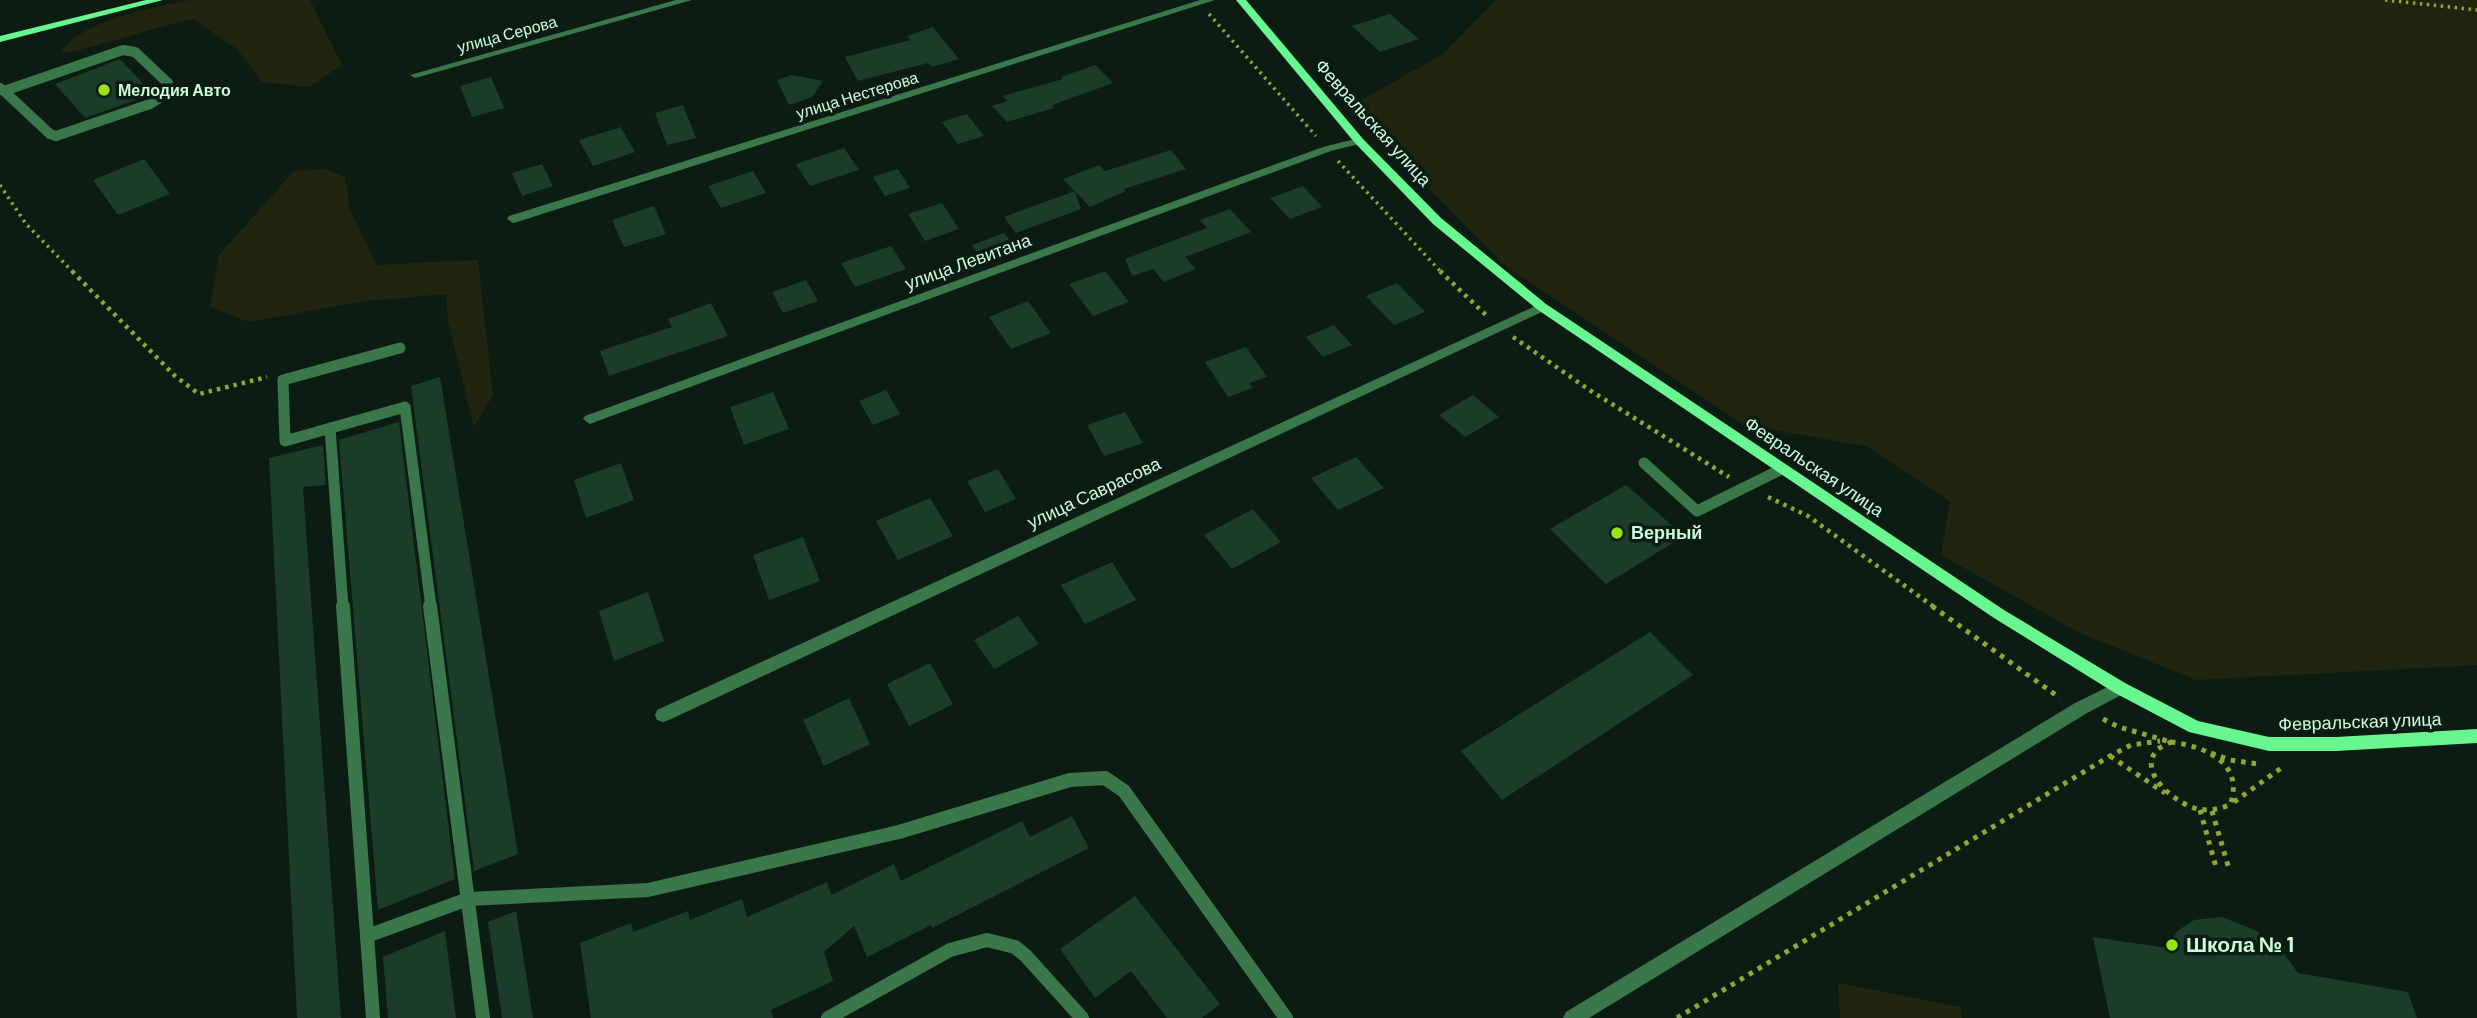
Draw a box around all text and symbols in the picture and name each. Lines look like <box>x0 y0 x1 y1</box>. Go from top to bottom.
street label: улица Серова <box>455 11 559 56</box>
street label: Февральская улица <box>1311 54 1437 191</box>
street label: улица Нестерова <box>793 67 920 122</box>
place label: Мелодия Авто <box>118 80 231 99</box>
marker: Мелодия Авто <box>96 82 112 98</box>
street label: улица Левитана <box>902 228 1035 294</box>
street label: Февральская улица <box>1741 411 1889 521</box>
street label: улица Саврасова <box>1023 451 1165 533</box>
place label: Верный <box>1631 521 1702 543</box>
marker: Верный <box>1609 525 1625 541</box>
street label: Февральская улица <box>2278 707 2443 735</box>
place label: Школа № 1 <box>2186 931 2294 956</box>
marker: Школа № 1 <box>2164 937 2180 953</box>

